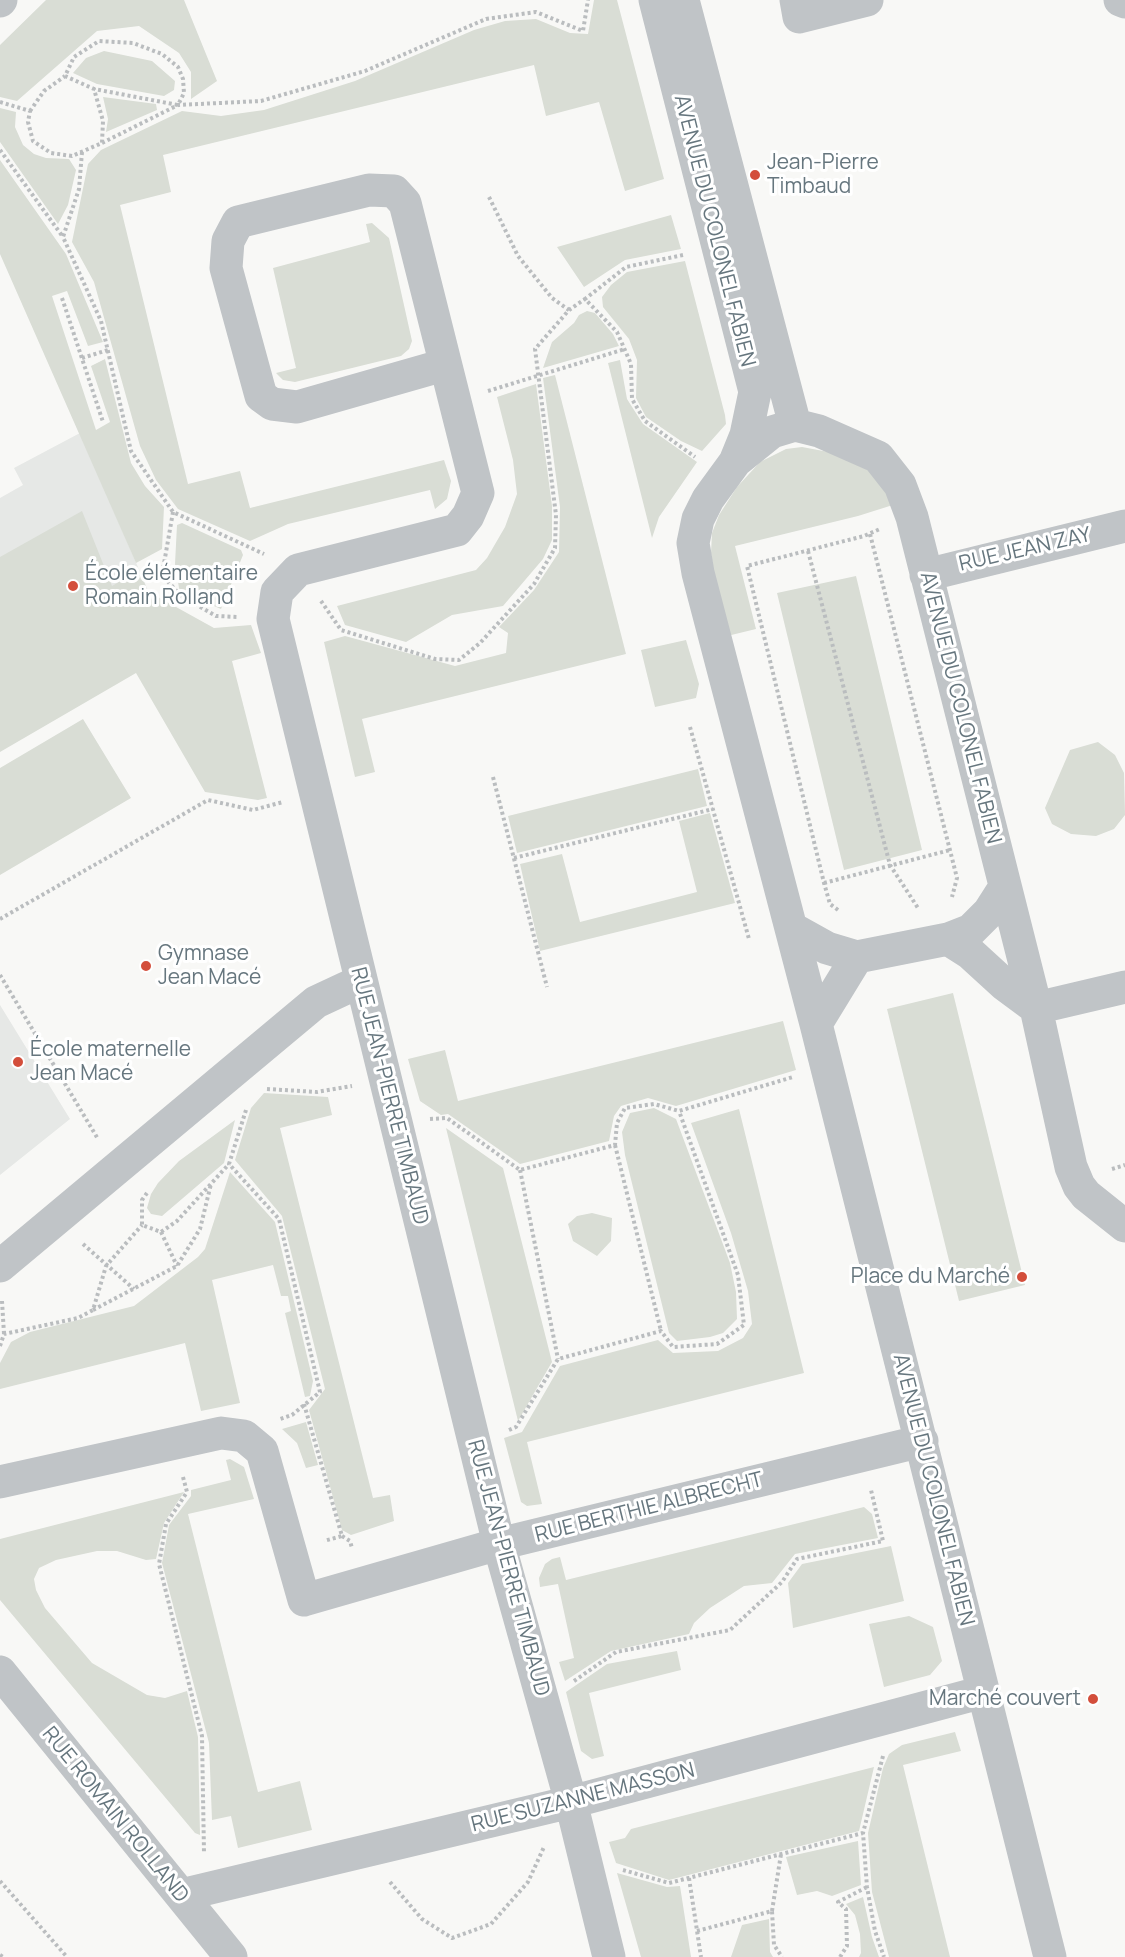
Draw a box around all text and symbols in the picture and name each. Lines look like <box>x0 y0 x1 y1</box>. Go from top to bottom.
street label: AVENUE DU COLONEL FABIEN <box>668 92 760 370</box>
place label: Jean-Pierre Timbaud <box>767 150 879 200</box>
marker: Jean-Pierre Timbaud <box>748 168 762 182</box>
street label: RUE JEAN ZAY <box>957 523 1093 577</box>
place label: École élémentaire Romain Rolland <box>85 561 258 611</box>
street label: AVENUE DU COLONEL FABIEN <box>914 569 1006 847</box>
marker: École élémentaire Romain Rolland <box>66 579 80 593</box>
place label: Gymnase Jean Macé <box>158 941 261 991</box>
marker: Gymnase Jean Macé <box>139 959 153 973</box>
street label: RUE JEAN-PIERRE TIMBAUD <box>345 965 433 1227</box>
place label: École maternelle Jean Macé <box>30 1037 191 1087</box>
marker: École maternelle Jean Macé <box>11 1055 25 1069</box>
place label: Place du Marché <box>851 1264 1010 1290</box>
marker: Place du Marché <box>1015 1270 1029 1284</box>
street label: AVENUE DU COLONEL FABIEN <box>887 1351 979 1629</box>
street label: RUE JEAN-PIERRE TIMBAUD <box>462 1437 554 1699</box>
street label: RUE BERTHIE ALBRECHT <box>533 1468 765 1548</box>
place label: Marché couvert <box>929 1686 1081 1712</box>
marker: Marché couvert <box>1086 1692 1100 1706</box>
street label: RUE ROMAIN ROLLAND <box>36 1722 194 1908</box>
street label: RUE SUZANNE MASSON <box>469 1758 697 1838</box>

